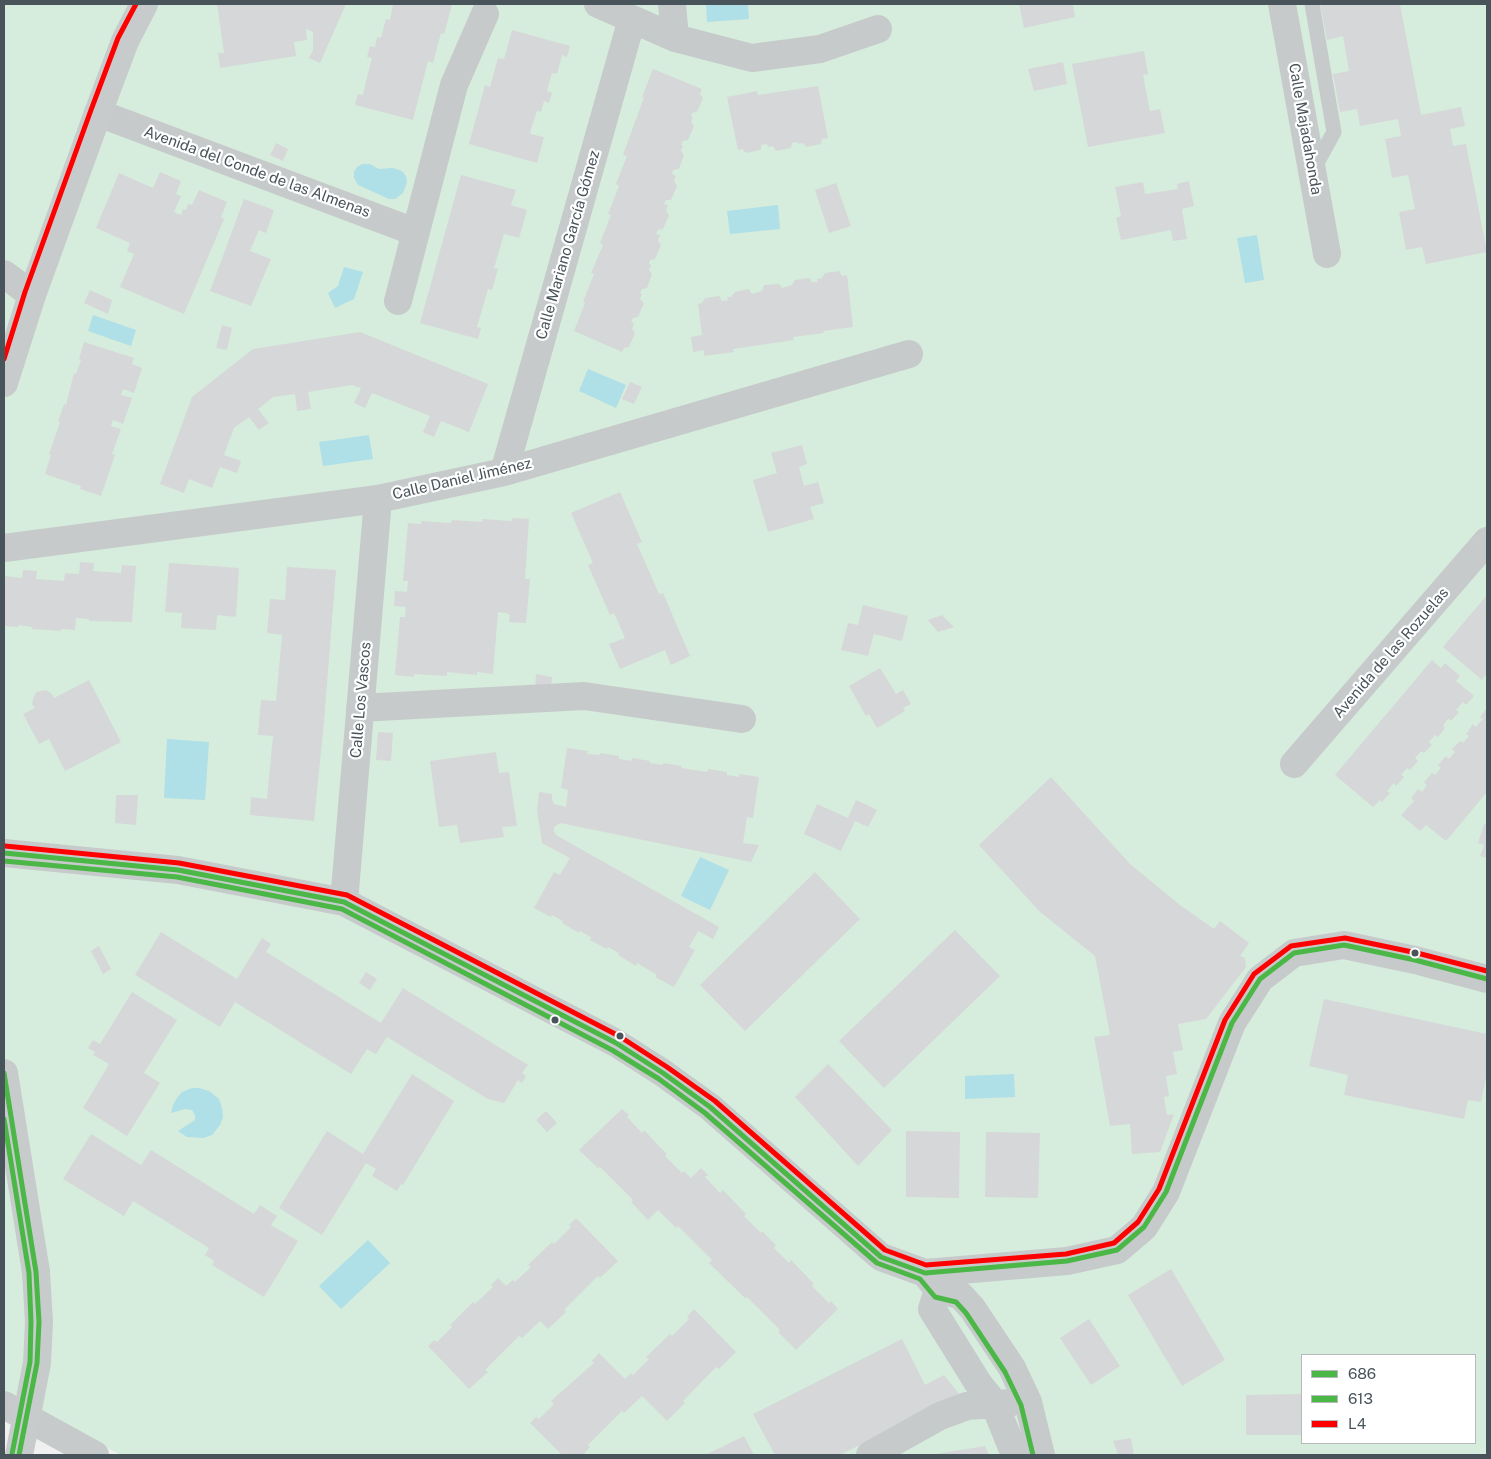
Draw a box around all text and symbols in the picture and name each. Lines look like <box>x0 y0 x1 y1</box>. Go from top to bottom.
street label: Calle Majadahonda <box>1285 62 1325 196</box>
street label: Avenida del Conde de las Almenas <box>142 123 372 221</box>
street label: Calle Mariano García Gómez <box>532 148 604 342</box>
street label: Calle Daniel Jiménez <box>391 454 533 504</box>
street label: Avenida de las Rozuelas <box>1329 584 1453 722</box>
street label: Calle Los Vascos <box>347 641 375 759</box>
unlabelled marker <box>1410 948 1420 958</box>
unlabelled marker <box>550 1015 560 1025</box>
unlabelled marker <box>615 1031 625 1041</box>
legend <box>1301 1354 1476 1444</box>
text: 686 <box>1348 1365 1376 1382</box>
text: 613 <box>1348 1390 1373 1407</box>
text: L4 <box>1348 1415 1366 1432</box>

